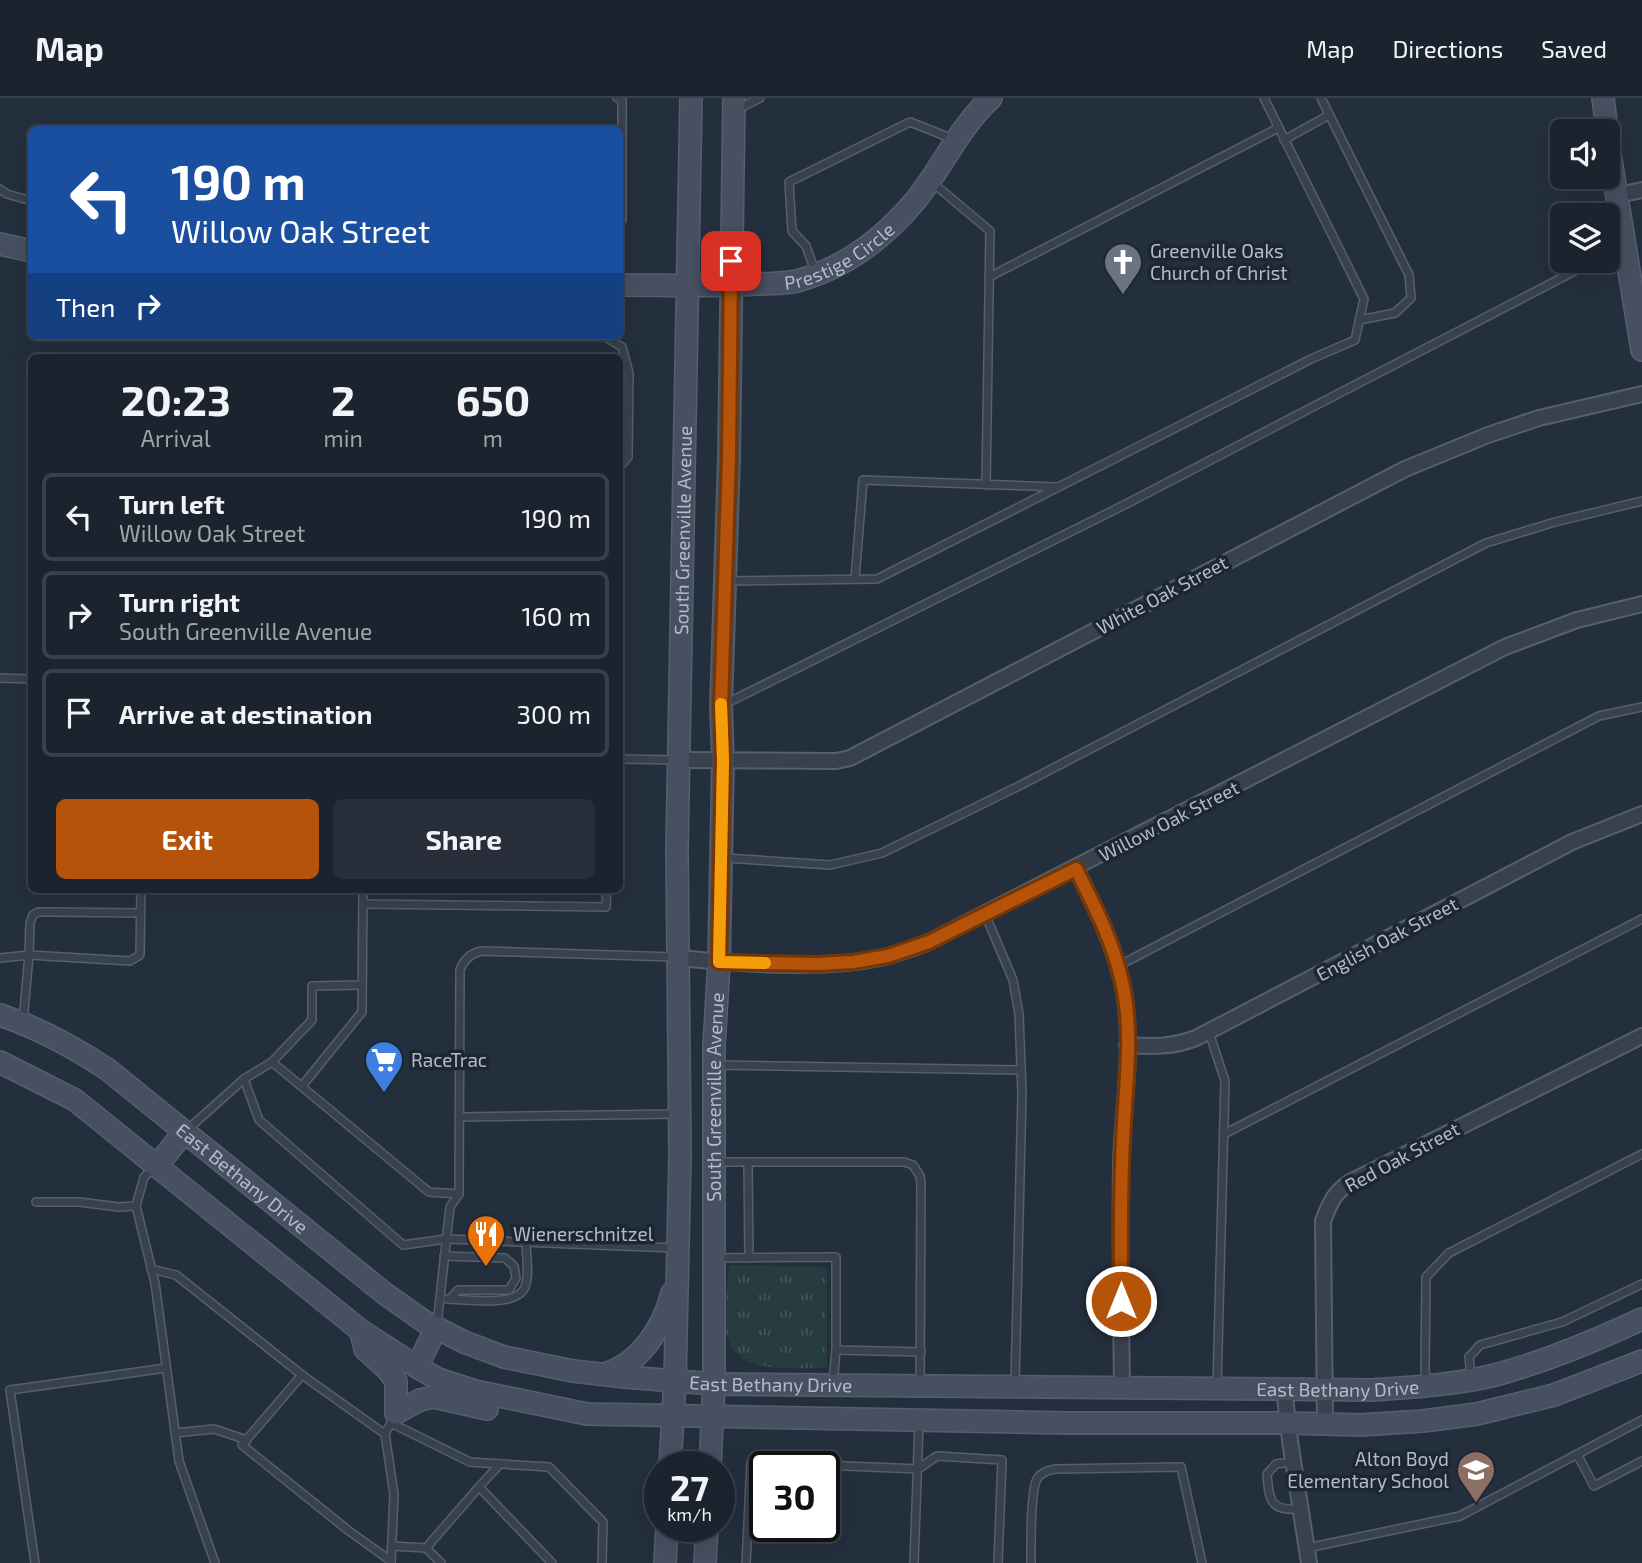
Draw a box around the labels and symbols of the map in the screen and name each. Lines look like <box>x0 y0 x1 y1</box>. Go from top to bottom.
street label: Prestige Circle <box>783 217 899 294</box>
pin <box>701 231 761 291</box>
place label: Greenville Oaks Church of Christ <box>1150 239 1288 284</box>
church icon: Greenville Oaks Church of Christ <box>1102 241 1144 296</box>
street label: South Greenville Avenue <box>669 425 696 635</box>
street label: White Oak Street <box>1092 550 1231 639</box>
street label: Willow Oak Street <box>1095 775 1243 866</box>
street label: English Oak Street <box>1312 891 1462 986</box>
street label: South Greenville Avenue <box>702 992 728 1202</box>
supermarket icon: RaceTrac <box>363 1039 405 1094</box>
place label: RaceTrac <box>411 1048 487 1071</box>
street label: Red Oak Street <box>1340 1117 1463 1196</box>
street label: East Bethany Drive <box>172 1118 313 1238</box>
restaurant icon: Wienerschnitzel <box>465 1213 507 1268</box>
place label: Wienerschnitzel <box>513 1222 654 1245</box>
position arrow <box>1084 1264 1158 1338</box>
street label: East Bethany Drive <box>688 1370 852 1396</box>
street label: East Bethany Drive <box>1256 1375 1420 1401</box>
place label: Alton Boyd Elementary School <box>1287 1447 1449 1492</box>
school or university icon: Alton Boyd Elementary School <box>1455 1449 1497 1504</box>
speed limit sign: 30 <box>749 1451 840 1542</box>

